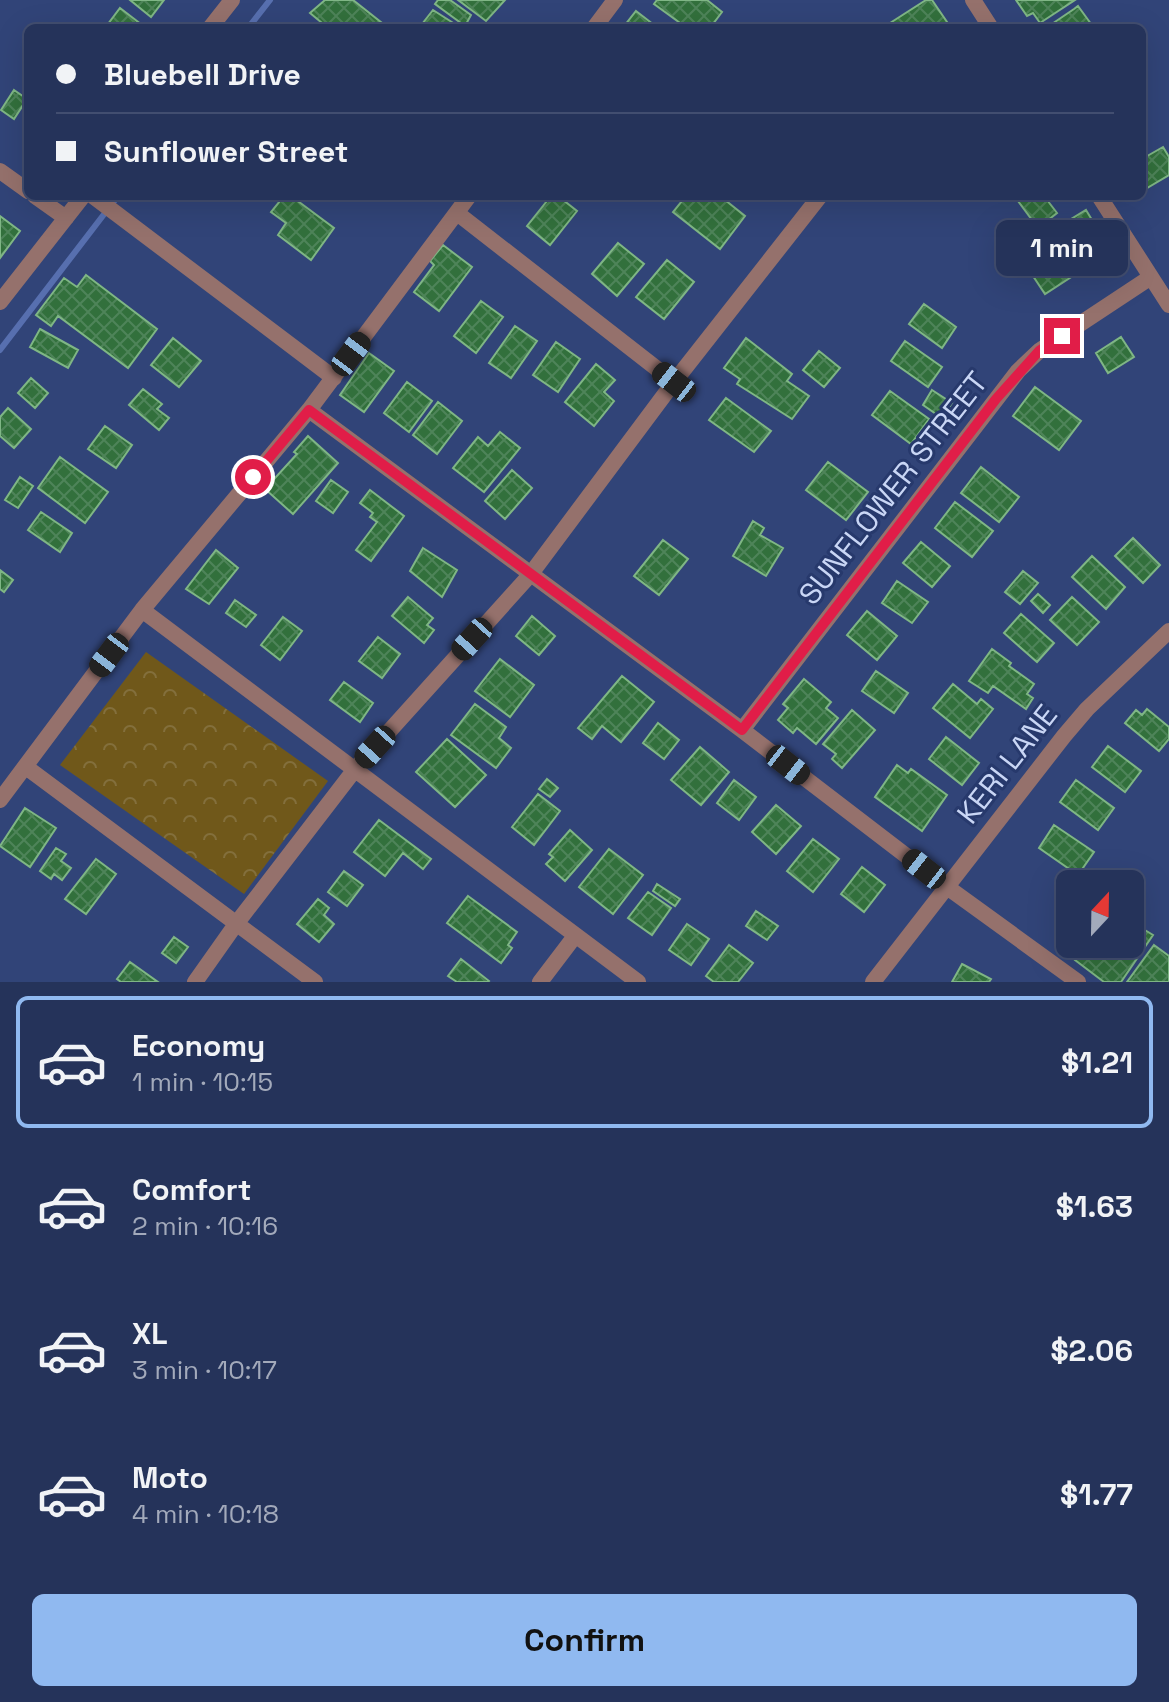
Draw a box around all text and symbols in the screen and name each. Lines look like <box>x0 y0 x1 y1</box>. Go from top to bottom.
text: Bluebell Drive <box>104 55 301 94</box>
text: Sunflower Street <box>104 132 349 171</box>
callout: 1 min <box>996 220 1128 276</box>
text: 1 min <box>1030 231 1094 265</box>
route end <box>1044 318 1080 354</box>
car <box>327 328 375 380</box>
car <box>648 358 700 406</box>
street label: SUNFLOWER STREET <box>790 364 996 612</box>
route start <box>235 459 271 495</box>
car <box>447 613 497 665</box>
car <box>85 629 133 681</box>
street label: KERI LANE <box>948 696 1066 832</box>
car <box>350 721 400 773</box>
car <box>762 741 814 789</box>
car <box>898 845 950 893</box>
north arrow <box>1056 870 1144 958</box>
map controls <box>1056 870 1144 958</box>
icon: car <box>36 1026 108 1098</box>
text: Economy <box>132 1026 265 1065</box>
text: $1.21 <box>1061 1043 1133 1082</box>
text: 1 min · 10:15 <box>132 1065 273 1099</box>
icon: car <box>36 1170 108 1242</box>
text: Comfort <box>132 1170 251 1209</box>
text: $1.63 <box>1056 1187 1133 1226</box>
text: 2 min · 10:16 <box>132 1209 278 1243</box>
icon: car <box>36 1314 108 1386</box>
text: XL <box>132 1314 168 1353</box>
text: $2.06 <box>1050 1331 1133 1370</box>
text: 3 min · 10:17 <box>132 1353 277 1387</box>
icon: car <box>36 1458 108 1530</box>
text: Moto <box>132 1458 208 1497</box>
text: $1.77 <box>1060 1475 1133 1514</box>
text: 4 min · 10:18 <box>132 1497 279 1531</box>
button: Confirm <box>32 1594 1137 1686</box>

